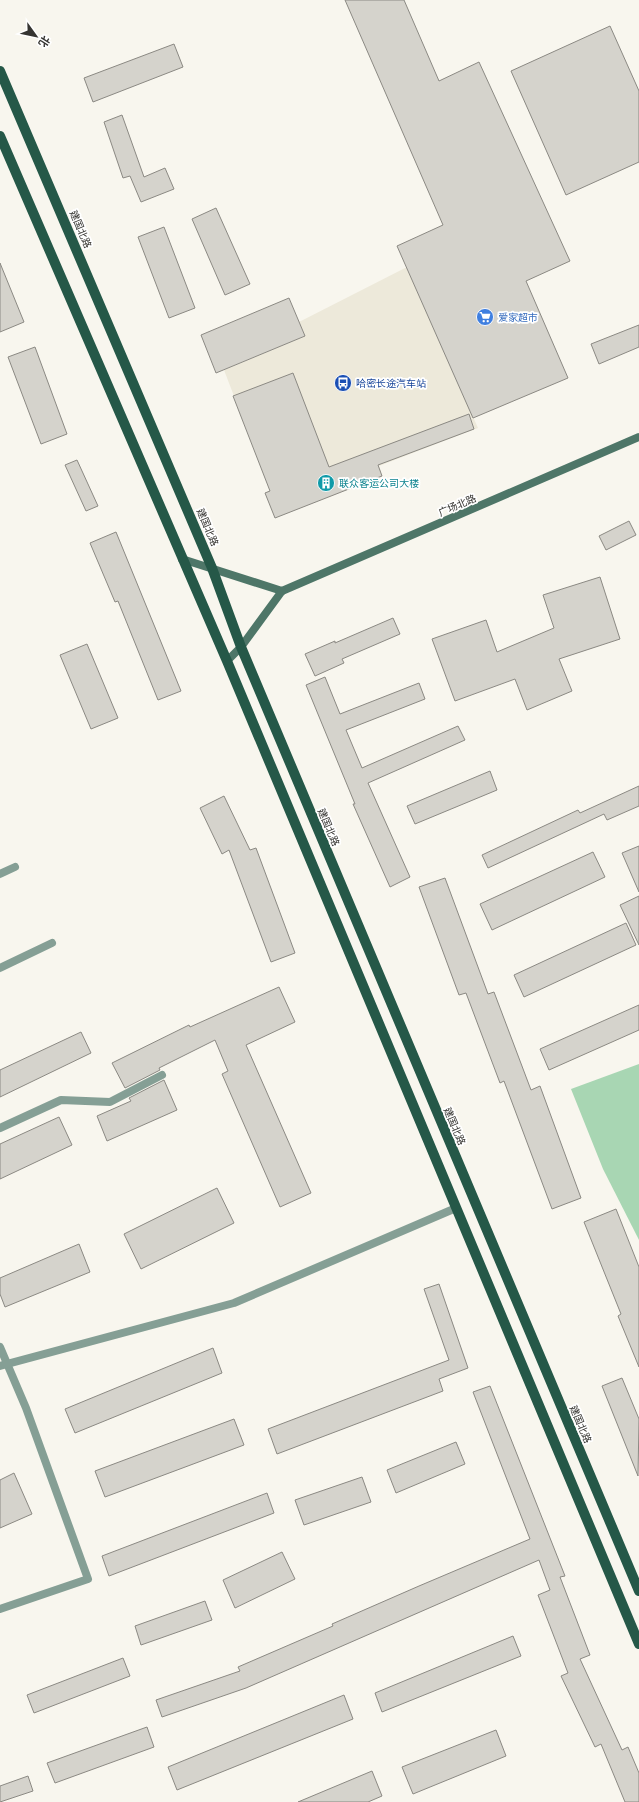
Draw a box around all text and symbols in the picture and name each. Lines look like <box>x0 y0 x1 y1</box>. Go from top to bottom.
north arrow <box>16 16 56 56</box>
text: 北 <box>36 34 53 50</box>
street label: 建国北路 <box>68 208 94 250</box>
supermarket icon: 爱家超市 <box>475 307 495 327</box>
place label: 爱家超市 <box>498 311 538 323</box>
bus stop icon: 哈密长途汽车站 <box>333 373 353 393</box>
place label: 哈密长途汽车站 <box>356 377 426 389</box>
building icon: 联众客运公司大楼 <box>316 473 336 493</box>
place label: 联众客运公司大楼 <box>339 477 419 489</box>
street label: 广场北路 <box>436 492 478 518</box>
street label: 建国北路 <box>195 506 221 548</box>
street label: 建国北路 <box>316 806 342 848</box>
street label: 建国北路 <box>442 1105 468 1147</box>
street label: 建国北路 <box>568 1403 594 1445</box>

